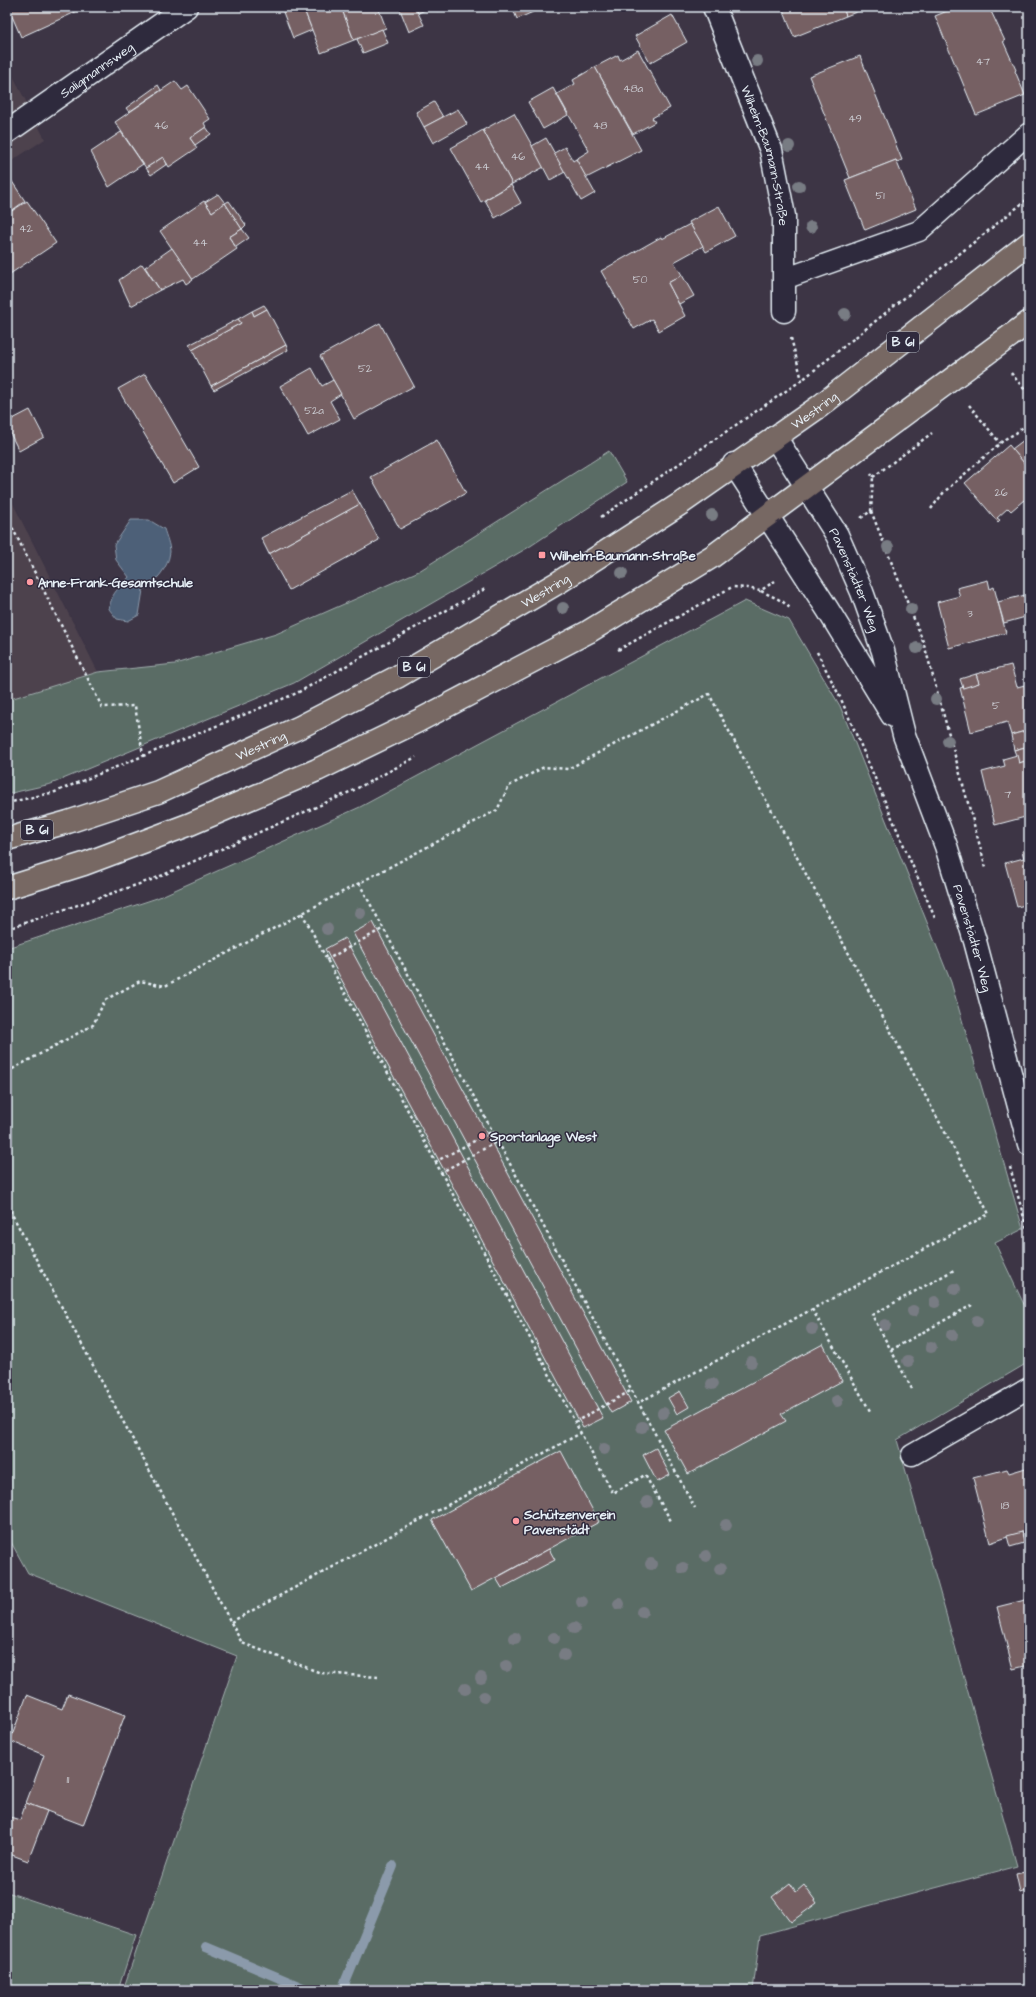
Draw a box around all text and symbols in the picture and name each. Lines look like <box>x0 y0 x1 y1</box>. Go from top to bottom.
street label: Saligmannsweg <box>56 38 138 102</box>
house number: 47 <box>976 54 990 69</box>
house number: 48a <box>623 81 644 96</box>
street label: Wilhelm-Baumann-Straße <box>736 83 792 226</box>
house number: 49 <box>848 111 862 126</box>
house number: 46 <box>154 118 168 133</box>
house number: 48 <box>593 118 607 133</box>
house number: 46 <box>511 149 525 164</box>
house number: 44 <box>475 159 490 174</box>
house number: 51 <box>875 188 885 203</box>
house number: 42 <box>19 221 34 236</box>
house number: 44 <box>193 235 208 250</box>
house number: 50 <box>633 272 647 287</box>
road number: B 61 <box>887 332 919 352</box>
house number: 52 <box>358 361 373 376</box>
street label: Westring <box>788 387 842 434</box>
house number: 52a <box>304 403 324 418</box>
house number: 26 <box>994 485 1008 500</box>
street label: Pavenstädter Weg <box>825 524 883 635</box>
place label: Wilhelm-Baumann-Straße <box>549 547 696 565</box>
marker: Wilhelm-Baumann-Straße <box>537 550 547 560</box>
street label: Westring <box>518 569 574 612</box>
place label: Anne-Frank-Gesamtschule <box>38 574 193 592</box>
marker: Anne-Frank-Gesamtschule <box>25 577 35 587</box>
house number: 3 <box>967 606 973 621</box>
road number: B 61 <box>398 657 430 677</box>
house number: 5 <box>992 698 1000 713</box>
street label: Westring <box>233 727 290 765</box>
house number: 7 <box>1005 787 1012 802</box>
road number: B 61 <box>21 820 53 840</box>
street label: Pavenstädter Weg <box>948 882 996 994</box>
place label: Sportanlage West <box>489 1128 598 1148</box>
marker: Sportanlage West <box>477 1131 487 1141</box>
house number: 18 <box>1001 1498 1009 1513</box>
place label: Schützenverein Pavenstädt <box>523 1506 616 1539</box>
marker: Schützenverein Pavenstädt <box>511 1516 521 1526</box>
house number: 11 <box>67 1772 70 1787</box>

